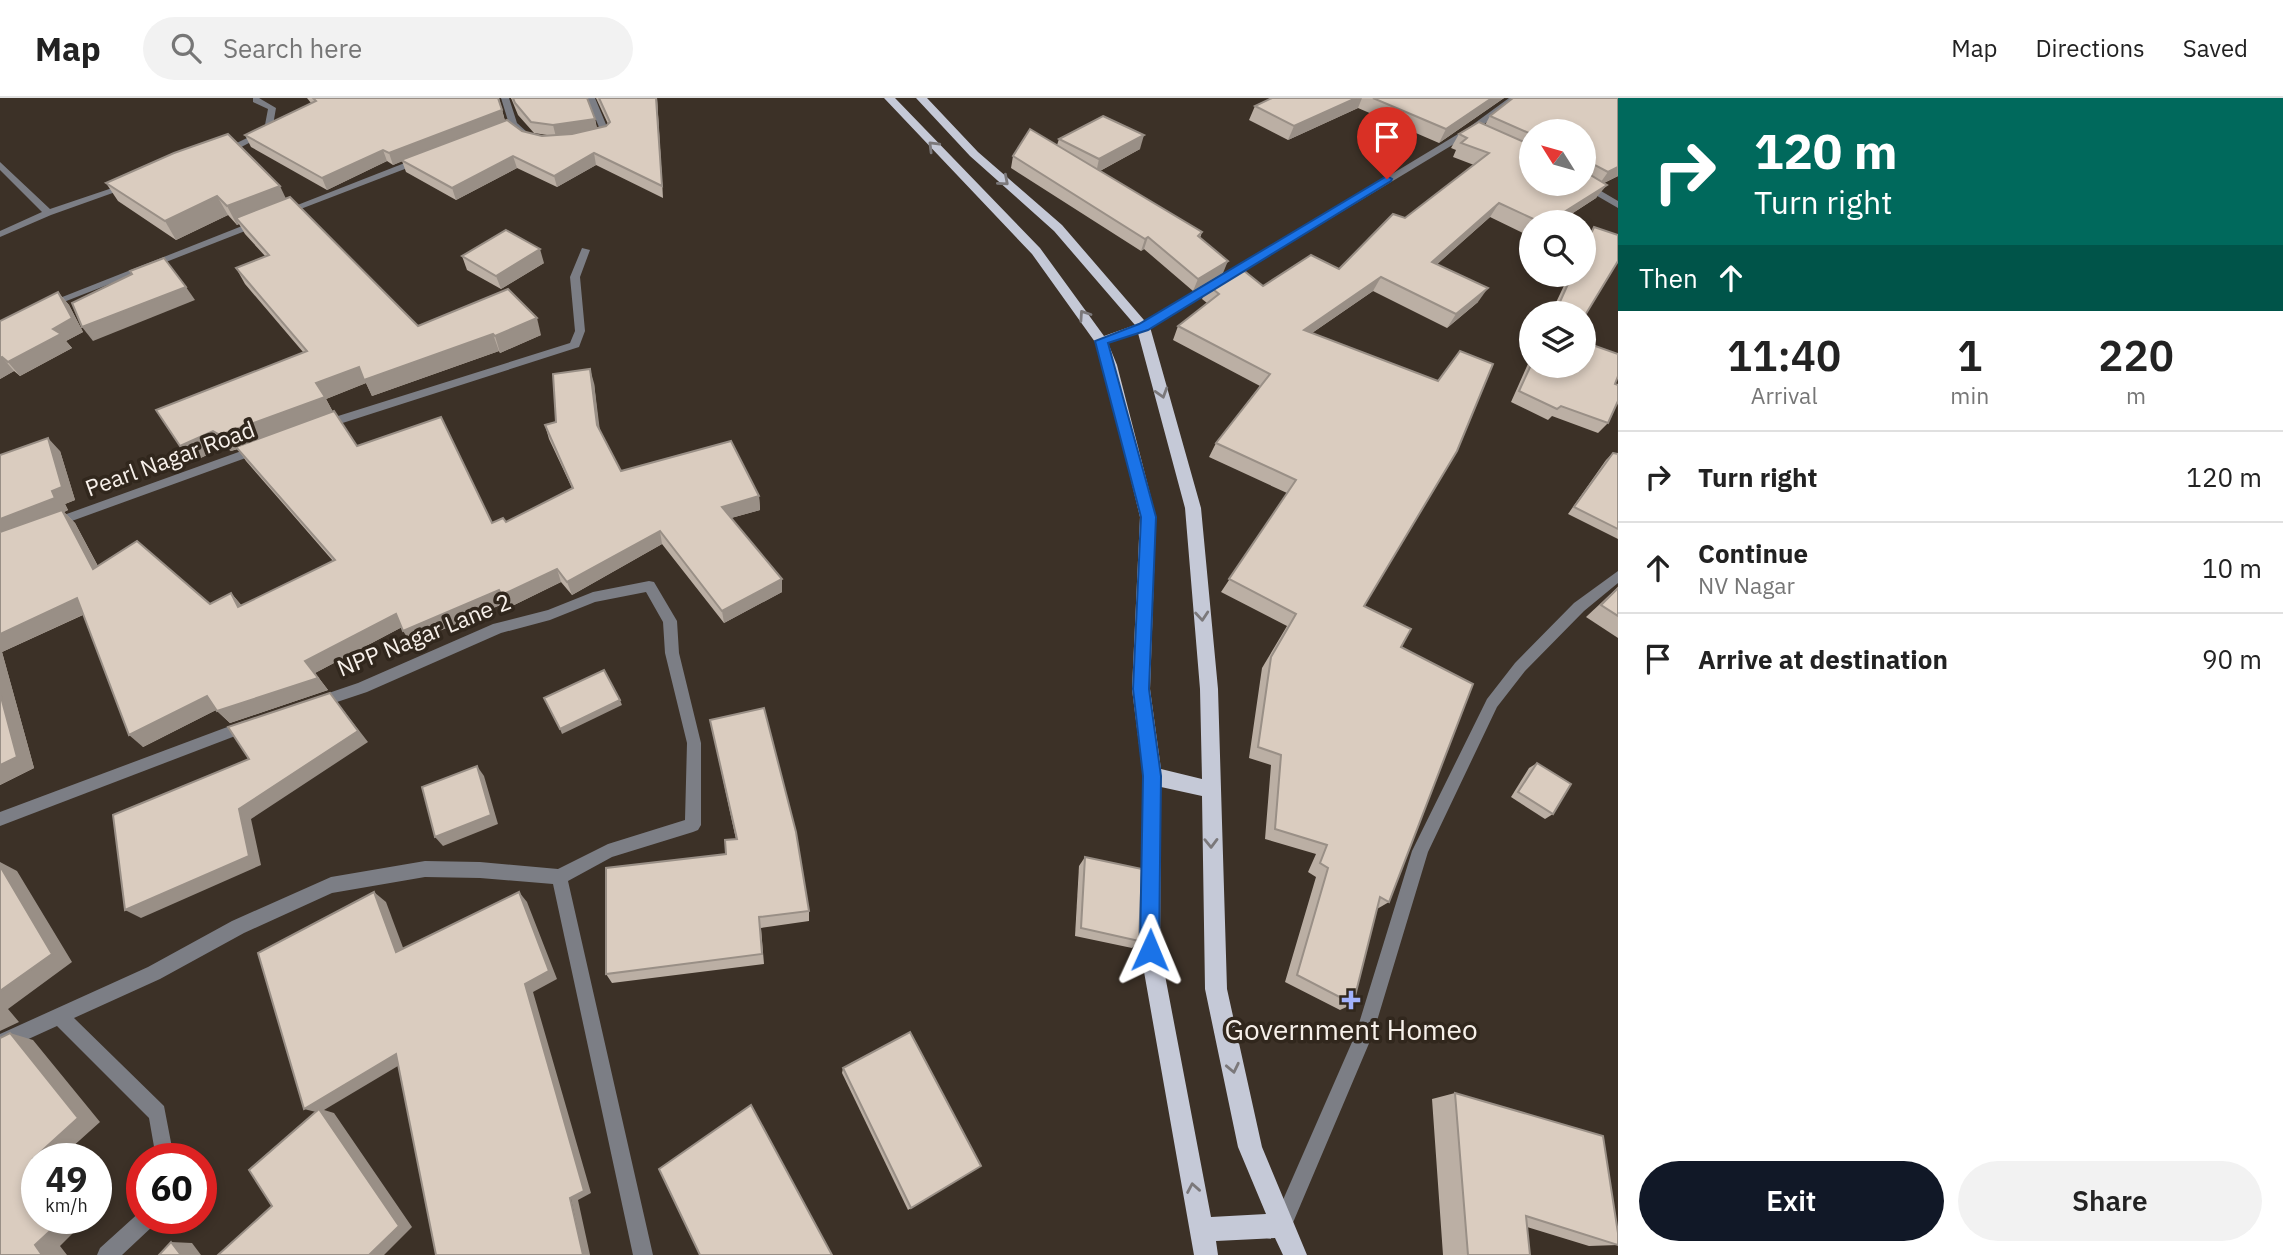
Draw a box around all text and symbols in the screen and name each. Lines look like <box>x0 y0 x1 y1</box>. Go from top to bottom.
search box <box>143 17 633 80</box>
text: Map <box>35 27 101 70</box>
icon: search <box>167 29 205 67</box>
text: Search here <box>223 31 362 65</box>
text: Map <box>1951 32 1997 64</box>
text: Directions <box>2035 32 2145 64</box>
text: Saved <box>2183 32 2248 64</box>
pin <box>1357 107 1417 179</box>
icon: arrive <box>1368 118 1406 156</box>
north arrow <box>1519 119 1596 196</box>
map controls <box>1519 119 1596 378</box>
text: 120 m <box>1754 119 1898 182</box>
icon: right <box>1639 126 1730 217</box>
one-way arrow <box>929 141 942 154</box>
one-way arrow <box>996 172 1009 185</box>
text: Turn right <box>1754 181 1892 223</box>
button: search <box>1519 210 1596 287</box>
icon: ahead <box>1712 259 1750 297</box>
text: Then <box>1639 261 1698 295</box>
button: layers <box>1519 301 1596 378</box>
one-way arrow <box>1079 310 1092 323</box>
text: 11:40 <box>1727 328 1841 383</box>
text: 1 <box>1957 328 1982 383</box>
text: 220 <box>2098 328 2174 383</box>
text: Arrival <box>1751 380 1818 410</box>
text: min <box>1950 380 1989 410</box>
text: m <box>2126 380 2146 410</box>
one-way arrow <box>1154 386 1169 398</box>
street label: Pearl Nagar Road <box>81 413 259 503</box>
icon: right <box>1639 458 1677 496</box>
text: Turn right <box>1698 460 1817 494</box>
text: 120 m <box>2186 460 2262 494</box>
text: Continue <box>1698 536 1808 570</box>
icon: ahead <box>1639 549 1677 587</box>
text: 10 m <box>2202 551 2262 585</box>
text: NV Nagar <box>1698 570 1795 600</box>
street label: NPP Nagar Lane 2 <box>332 586 515 683</box>
one-way arrow <box>1194 610 1209 621</box>
icon: arrive <box>1639 640 1677 678</box>
text: Arrive at destination <box>1698 642 1948 676</box>
text: 90 m <box>2202 642 2262 676</box>
one-way arrow <box>1203 838 1218 849</box>
position arrow <box>1113 913 1187 987</box>
marker: Government Homeo <box>1341 990 1361 1010</box>
place label: Government Homeo <box>1224 1011 1478 1048</box>
one-way arrow <box>1224 1062 1239 1074</box>
speed limit sign: 60 <box>126 1143 217 1234</box>
text: 49 <box>45 1156 88 1202</box>
button: Exit <box>1639 1161 1944 1241</box>
button: Share <box>1958 1161 2262 1241</box>
one-way arrow <box>1186 1182 1201 1194</box>
text: km/h <box>45 1194 88 1217</box>

